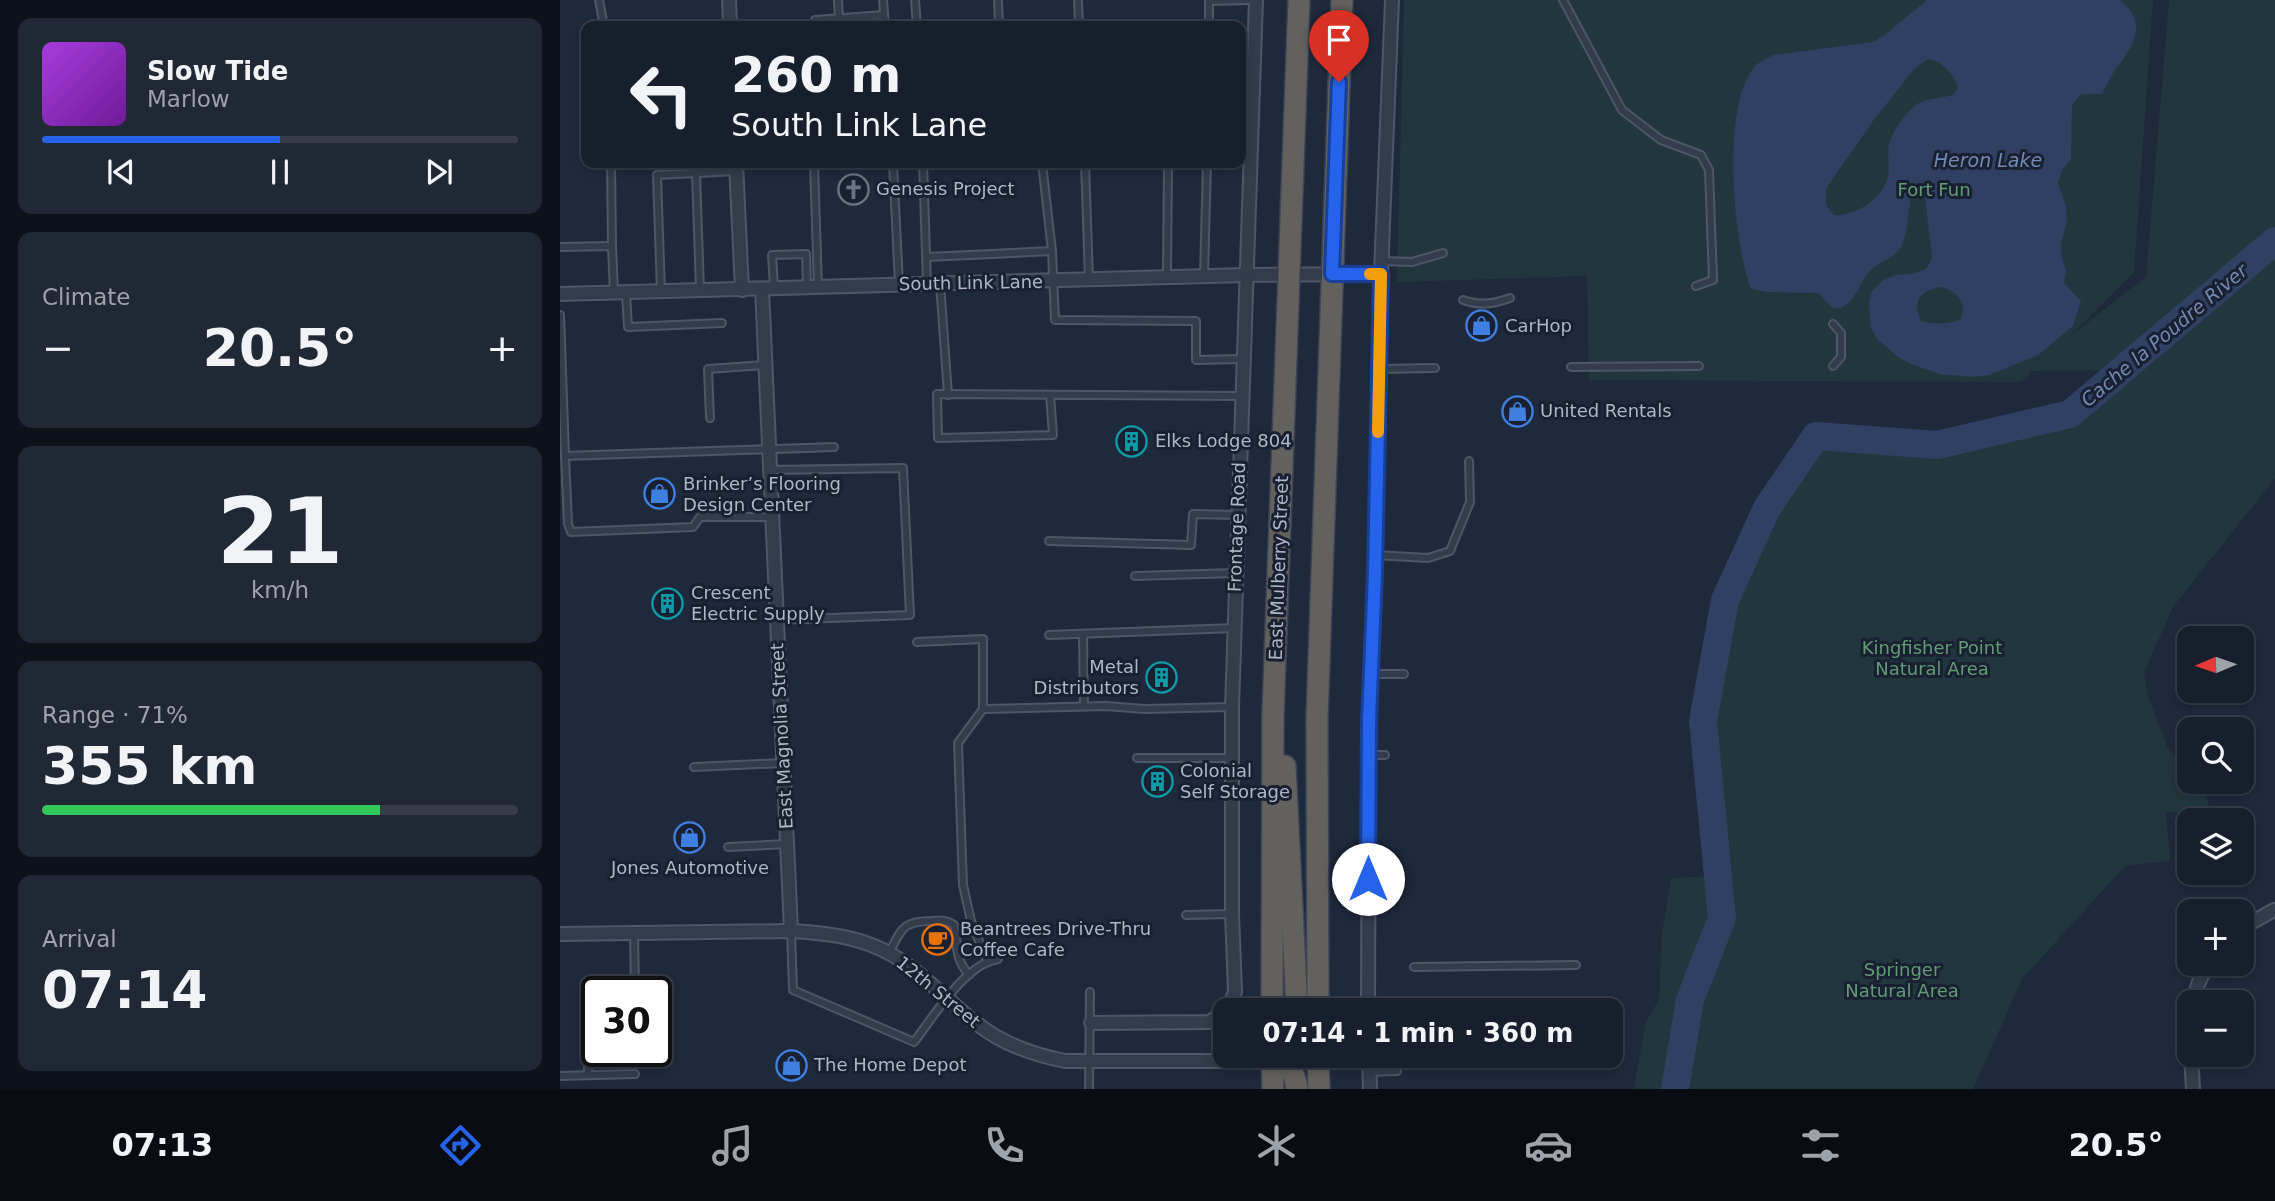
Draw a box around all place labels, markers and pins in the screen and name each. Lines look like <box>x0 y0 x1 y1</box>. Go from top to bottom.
pin <box>1309 10 1369 82</box>
church icon: Genesis Project <box>836 172 870 206</box>
place label: Genesis Project <box>876 178 1015 199</box>
shop icon: CarHop <box>1465 309 1499 343</box>
place label: CarHop <box>1505 315 1572 336</box>
shop icon: United Rentals <box>1500 394 1534 428</box>
place label: United Rentals <box>1540 400 1672 421</box>
building icon: Elks Lodge 804 <box>1115 424 1149 458</box>
place label: Elks Lodge 804 <box>1155 430 1292 451</box>
place label: Brinker’s Flooring Design Center <box>683 473 841 515</box>
shop icon: Brinker’s Flooring Design Center <box>643 477 677 511</box>
place label: Crescent Electric Supply <box>691 582 825 624</box>
building icon: Crescent Electric Supply <box>651 586 685 620</box>
place label: Metal Distributors <box>1034 656 1139 698</box>
building icon: Metal Distributors <box>1145 660 1179 694</box>
place label: Colonial Self Storage <box>1180 760 1290 802</box>
building icon: Colonial Self Storage <box>1140 764 1174 798</box>
shop icon: Jones Automotive <box>673 821 707 855</box>
place label: Jones Automotive <box>610 857 769 878</box>
place label: Beantrees Drive-Thru Coffee Cafe <box>960 918 1151 960</box>
cafe icon: Beantrees Drive-Thru Coffee Cafe <box>920 922 954 956</box>
shop icon: The Home Depot <box>774 1048 808 1082</box>
place label: The Home Depot <box>813 1054 967 1075</box>

